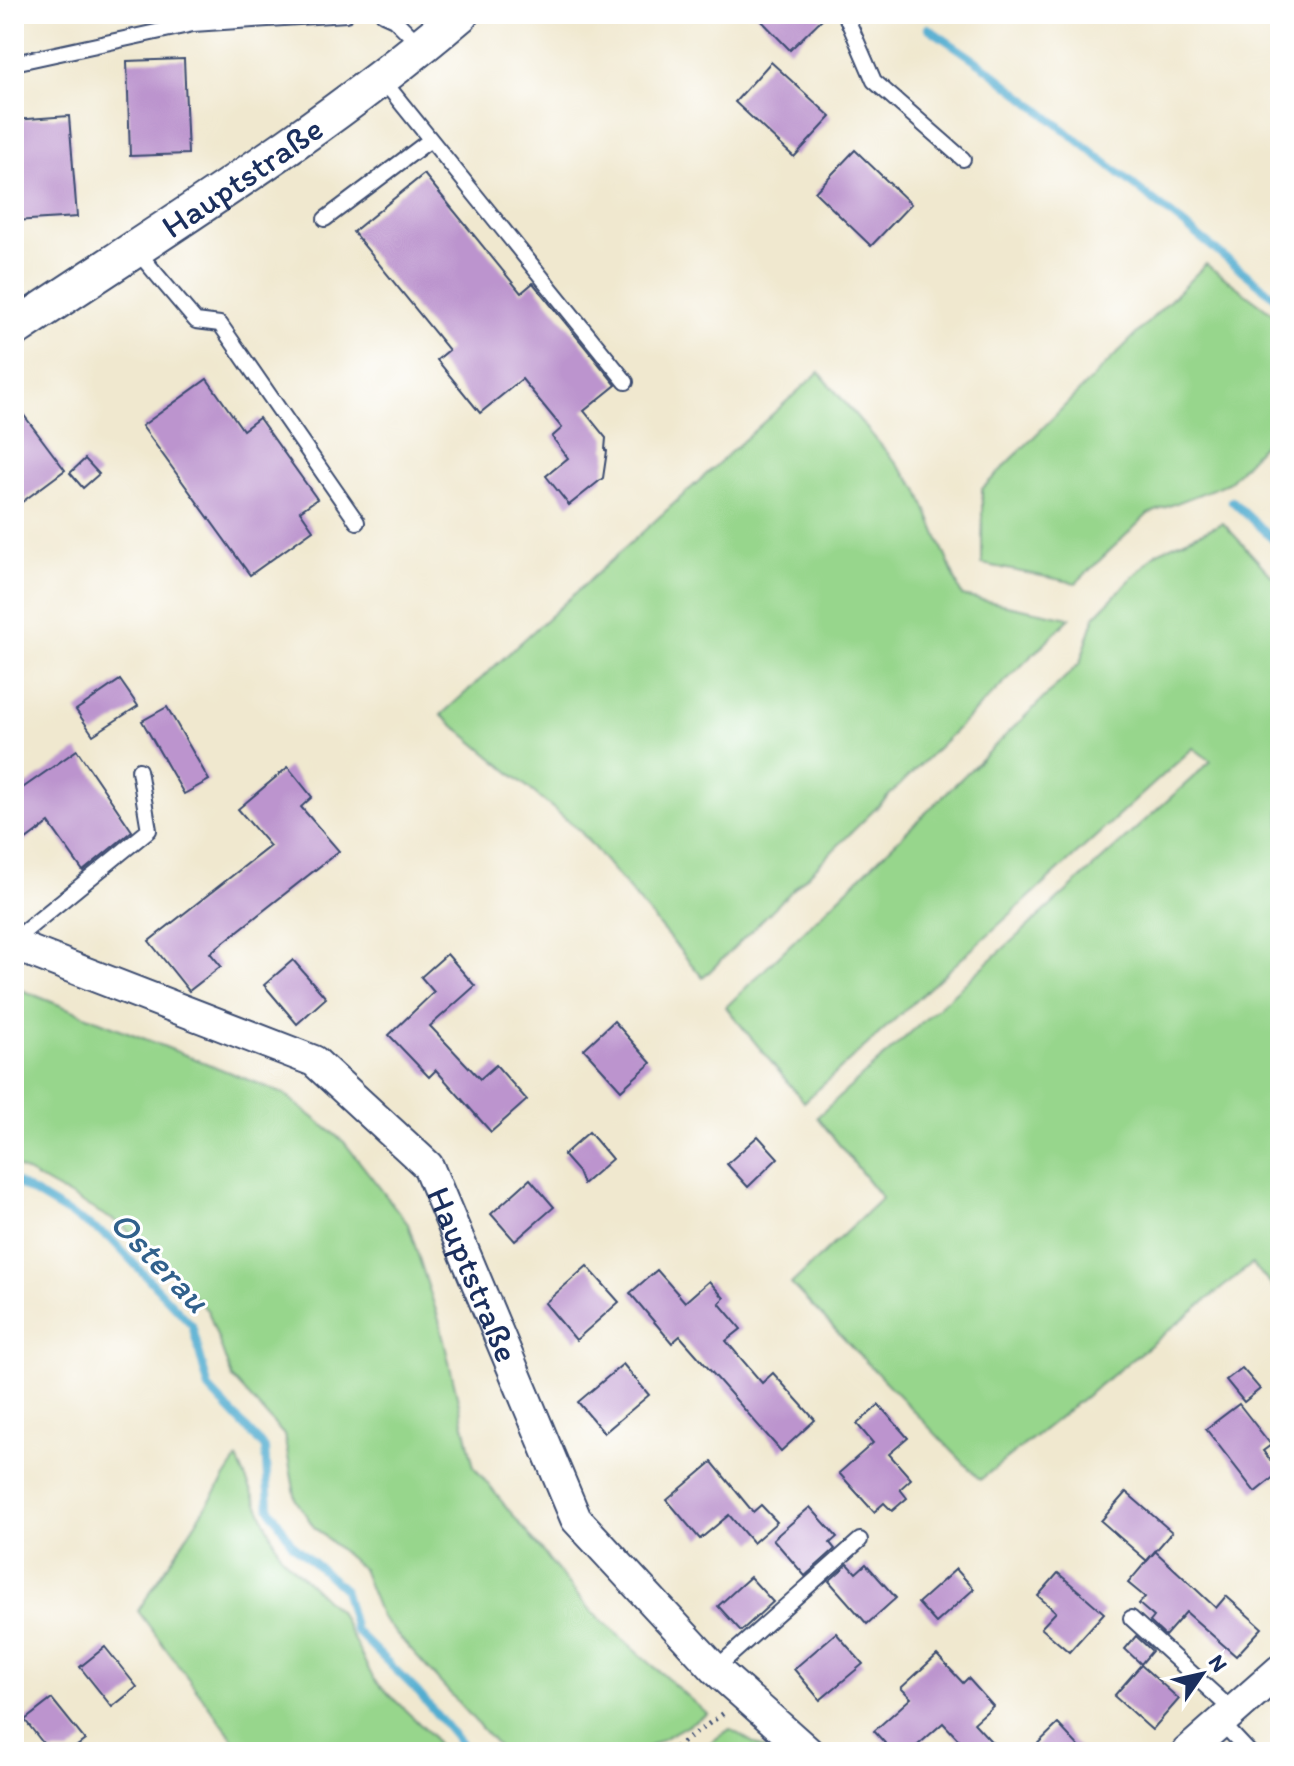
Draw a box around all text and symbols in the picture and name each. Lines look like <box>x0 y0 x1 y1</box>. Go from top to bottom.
street label: Hauptstraße <box>154 108 331 246</box>
street label: Hauptstraße <box>418 1180 528 1368</box>
water label: Osterau <box>101 1201 219 1322</box>
north arrow <box>1162 1634 1242 1714</box>
text: N <box>1203 1649 1234 1677</box>

